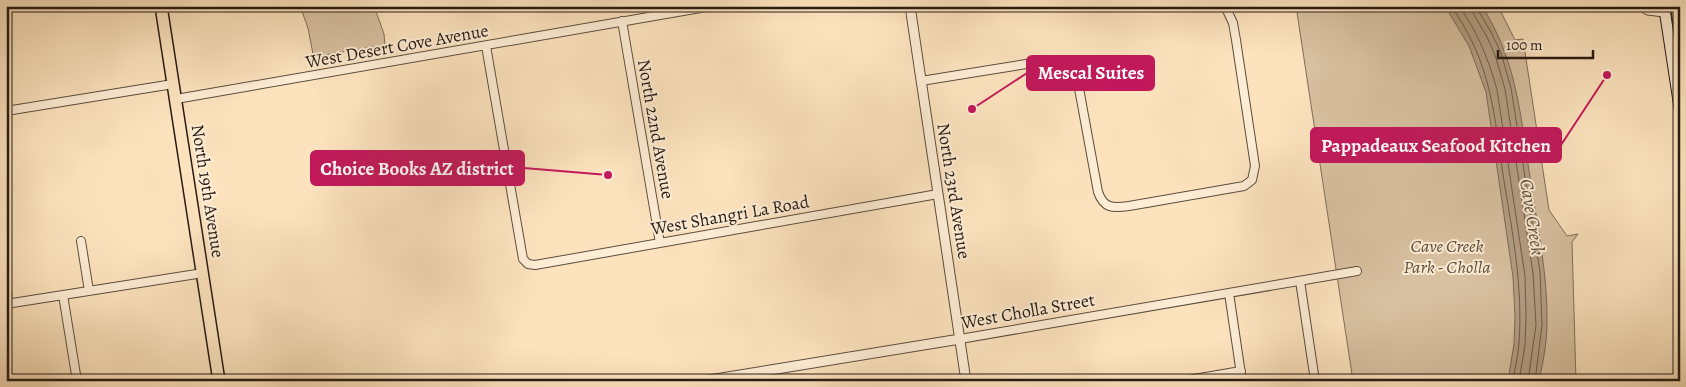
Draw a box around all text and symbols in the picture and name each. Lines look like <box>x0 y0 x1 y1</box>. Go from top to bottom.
street label: West Desert Cove Avenue <box>303 18 490 74</box>
scale bar <box>1498 28 1594 60</box>
text: 100 m <box>1506 35 1543 55</box>
callout: Mescal Suites <box>1027 56 1154 90</box>
street label: North 22nd Avenue <box>632 57 680 201</box>
text: Mescal Suites <box>1038 60 1145 86</box>
street label: North 23rd Avenue <box>931 121 977 261</box>
street label: North 19th Avenue <box>186 123 230 259</box>
callout: Pappadeaux Seafood Kitchen <box>1311 128 1561 162</box>
text: Pappadeaux Seafood Kitchen <box>1321 133 1551 159</box>
callout: Choice Books AZ district <box>311 151 524 185</box>
text: Choice Books AZ district <box>320 156 514 182</box>
water label: Cave Creek <box>1513 177 1551 257</box>
street label: West Shangri La Road <box>648 189 811 241</box>
park label: Cave Creek Park - Cholla <box>1403 234 1491 279</box>
street label: West Cholla Street <box>958 287 1097 335</box>

